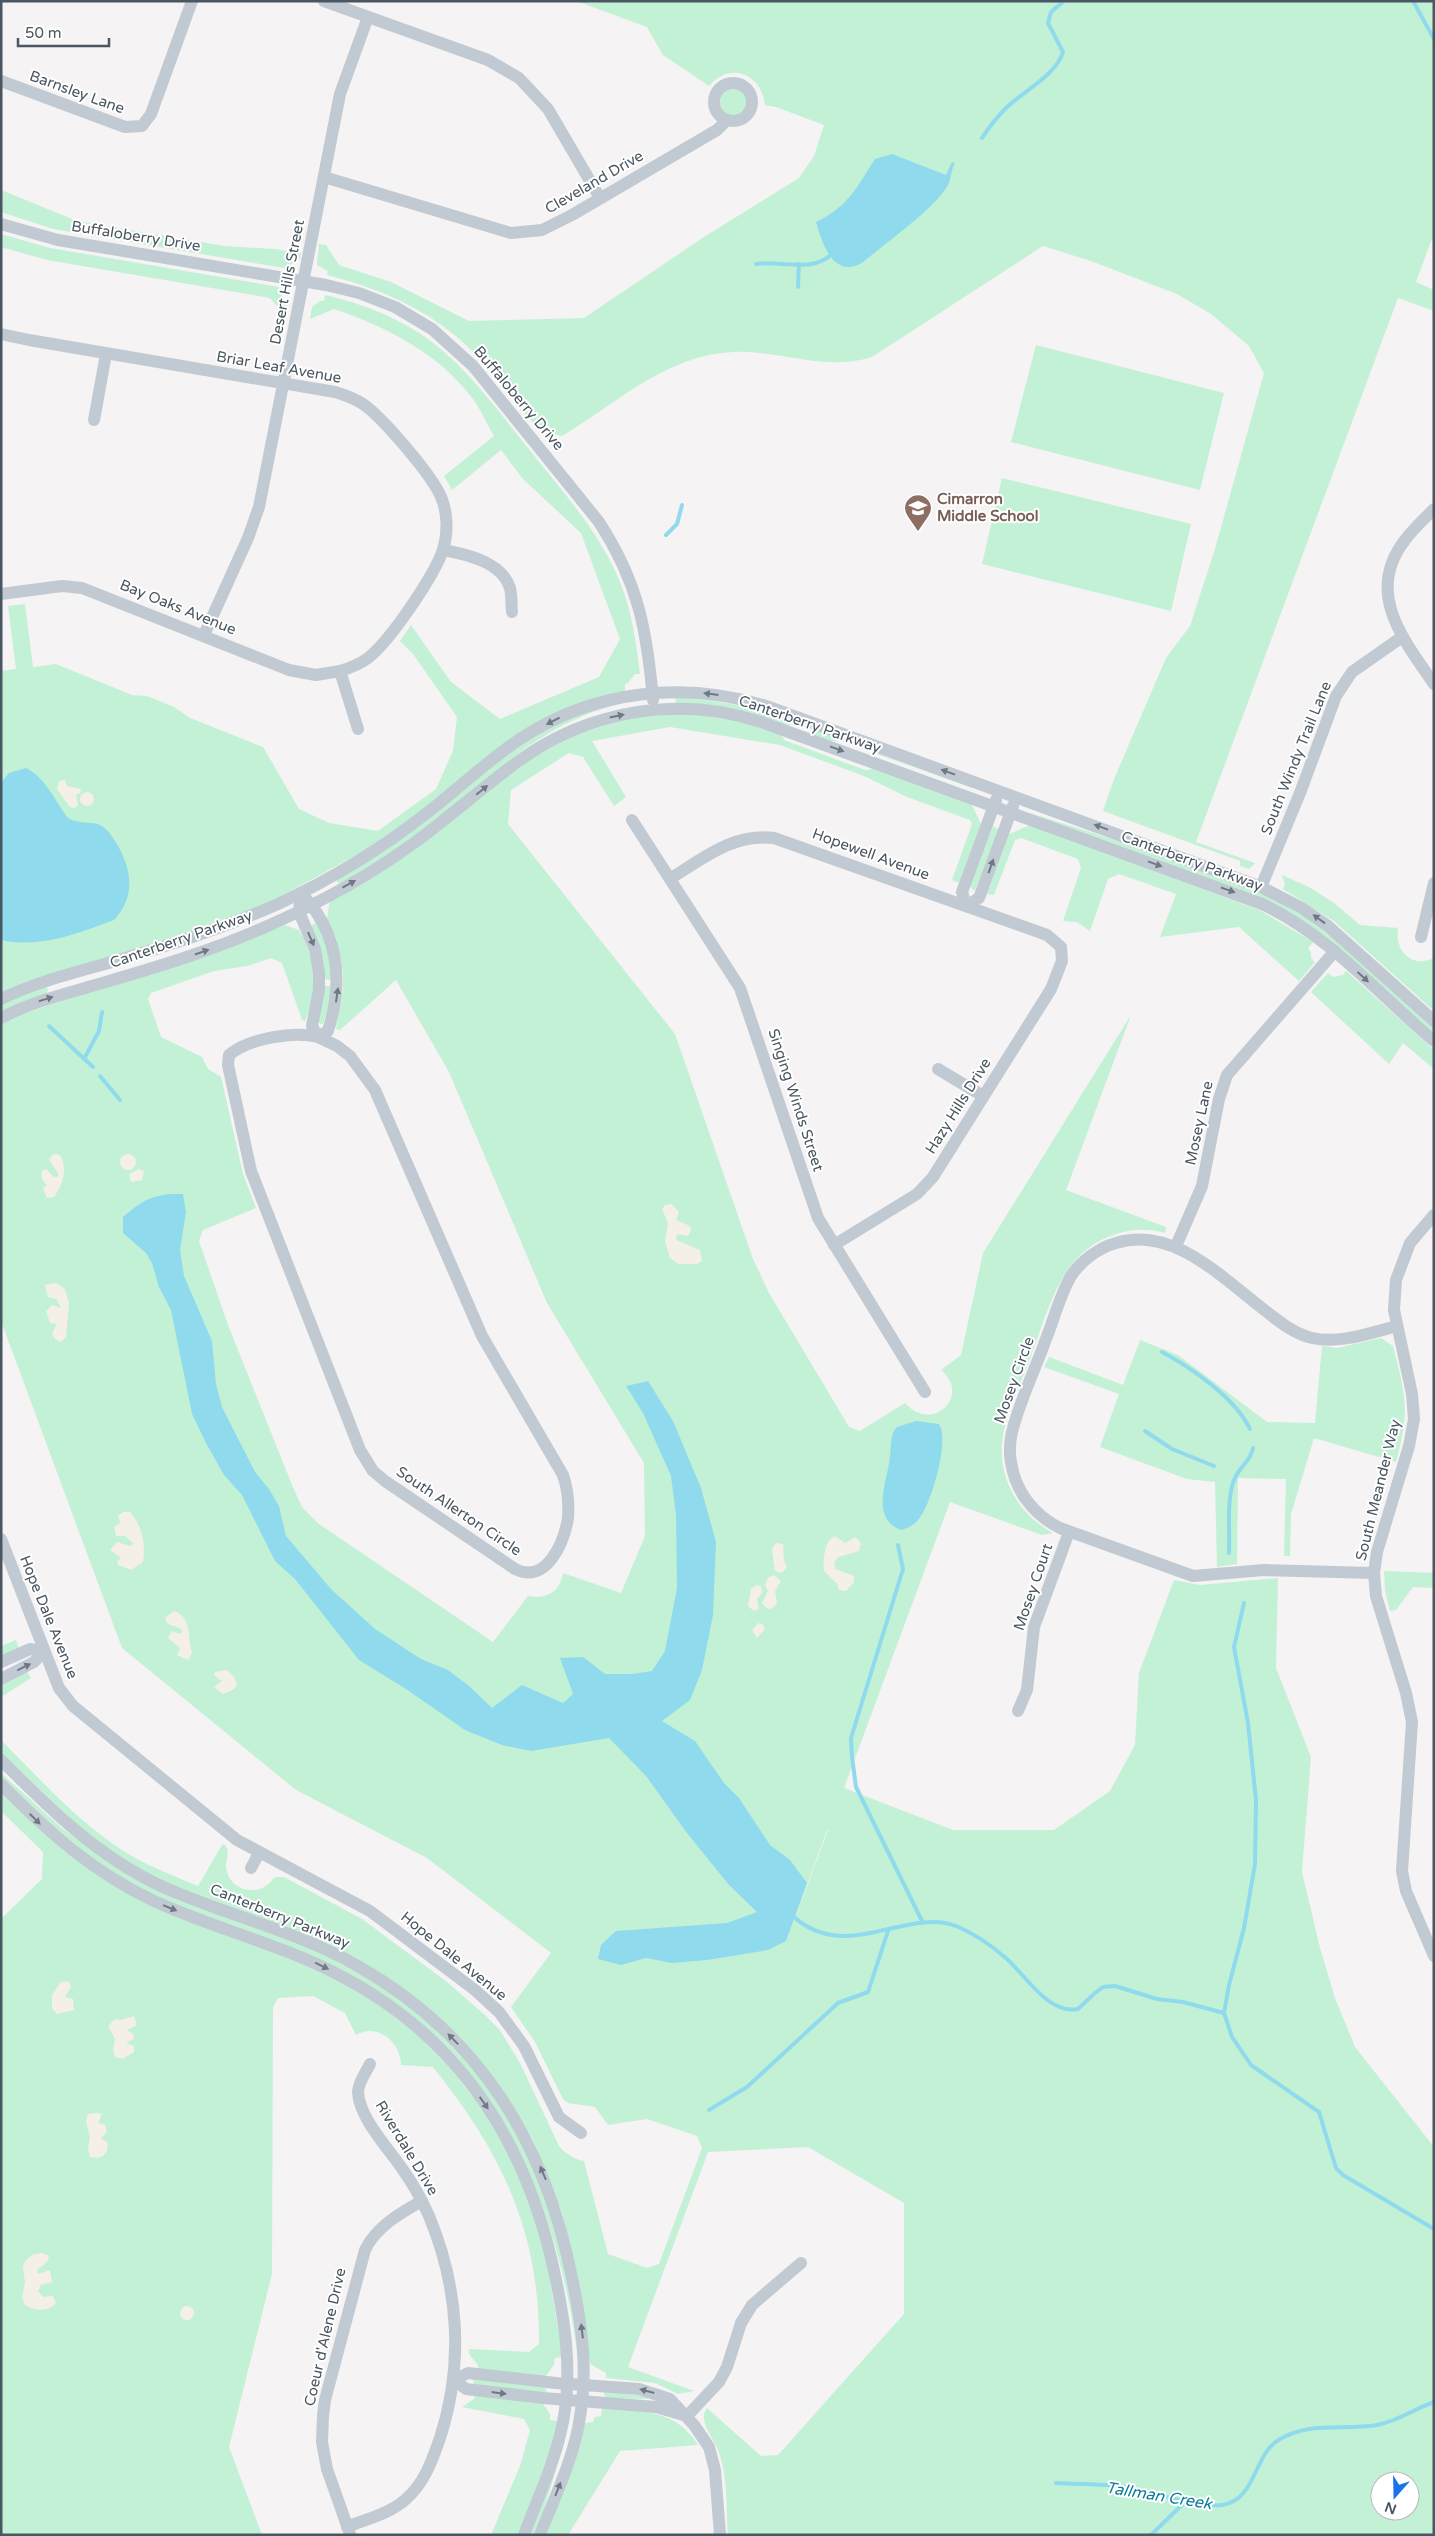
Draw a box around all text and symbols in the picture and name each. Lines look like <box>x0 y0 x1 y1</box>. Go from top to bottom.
scale bar <box>18 15 109 47</box>
text: 50 m <box>25 24 62 42</box>
street label: Barnsley Lane <box>27 66 127 118</box>
street label: Cleveland Drive <box>542 147 646 217</box>
street label: Buffaloberry Drive <box>70 217 202 255</box>
street label: Desert Hills Street <box>266 218 308 346</box>
street label: Buffaloberry Drive <box>470 342 568 454</box>
street label: Briar Leaf Avenue <box>215 347 343 387</box>
place label: Cimarron Middle School <box>937 490 1038 525</box>
school or university icon: Cimarron Middle School <box>903 493 933 532</box>
street label: Bay Oaks Avenue <box>117 575 239 639</box>
street label: South Windy Trail Lane <box>1257 679 1335 837</box>
one-way arrow <box>702 690 718 698</box>
street label: Canterberry Parkway <box>737 691 883 757</box>
one-way arrow <box>610 711 626 719</box>
one-way arrow <box>546 717 560 725</box>
one-way arrow <box>829 746 844 753</box>
one-way arrow <box>940 768 955 776</box>
one-way arrow <box>475 785 488 796</box>
one-way arrow <box>1093 823 1108 830</box>
street label: Hopewell Avenue <box>810 824 932 884</box>
street label: Canterberry Parkway <box>1119 827 1265 895</box>
one-way arrow <box>988 859 995 874</box>
one-way arrow <box>1148 861 1163 869</box>
one-way arrow <box>343 880 356 889</box>
one-way arrow <box>1221 887 1236 895</box>
street label: Canterberry Parkway <box>108 906 254 972</box>
one-way arrow <box>1313 914 1326 925</box>
one-way arrow <box>307 932 315 946</box>
one-way arrow <box>195 948 210 956</box>
one-way arrow <box>1357 971 1369 983</box>
one-way arrow <box>333 987 341 1003</box>
one-way arrow <box>39 995 54 1003</box>
street label: Singing Winds Street <box>764 1026 828 1174</box>
street label: Hazy Hills Drive <box>921 1055 995 1157</box>
street label: Mosey Lane <box>1181 1079 1217 1167</box>
street label: Mosey Circle <box>990 1334 1038 1426</box>
street label: South Meander Way <box>1352 1417 1404 1563</box>
street label: South Allerton Circle <box>393 1463 525 1559</box>
street label: Mosey Court <box>1010 1541 1056 1633</box>
street label: Hope Dale Avenue <box>16 1553 82 1681</box>
one-way arrow <box>17 1663 31 1671</box>
one-way arrow <box>29 1813 41 1825</box>
street label: Canterberry Parkway <box>207 1880 353 1952</box>
one-way arrow <box>163 1904 178 1912</box>
street label: Hope Dale Avenue <box>397 1908 511 2004</box>
one-way arrow <box>314 1962 329 1970</box>
one-way arrow <box>447 2033 459 2045</box>
one-way arrow <box>479 2096 490 2109</box>
street label: Riverdale Drive <box>372 2097 442 2199</box>
one-way arrow <box>538 2166 546 2180</box>
street label: Coeur d'Alene Drive <box>300 2266 350 2408</box>
one-way arrow <box>578 2322 586 2338</box>
one-way arrow <box>640 2387 655 2395</box>
one-way arrow <box>492 2389 508 2397</box>
north arrow <box>1370 2471 1420 2521</box>
water label: Tallman Creek <box>1105 2478 1214 2514</box>
one-way arrow <box>554 2481 562 2496</box>
text: N <box>1383 2498 1399 2518</box>

